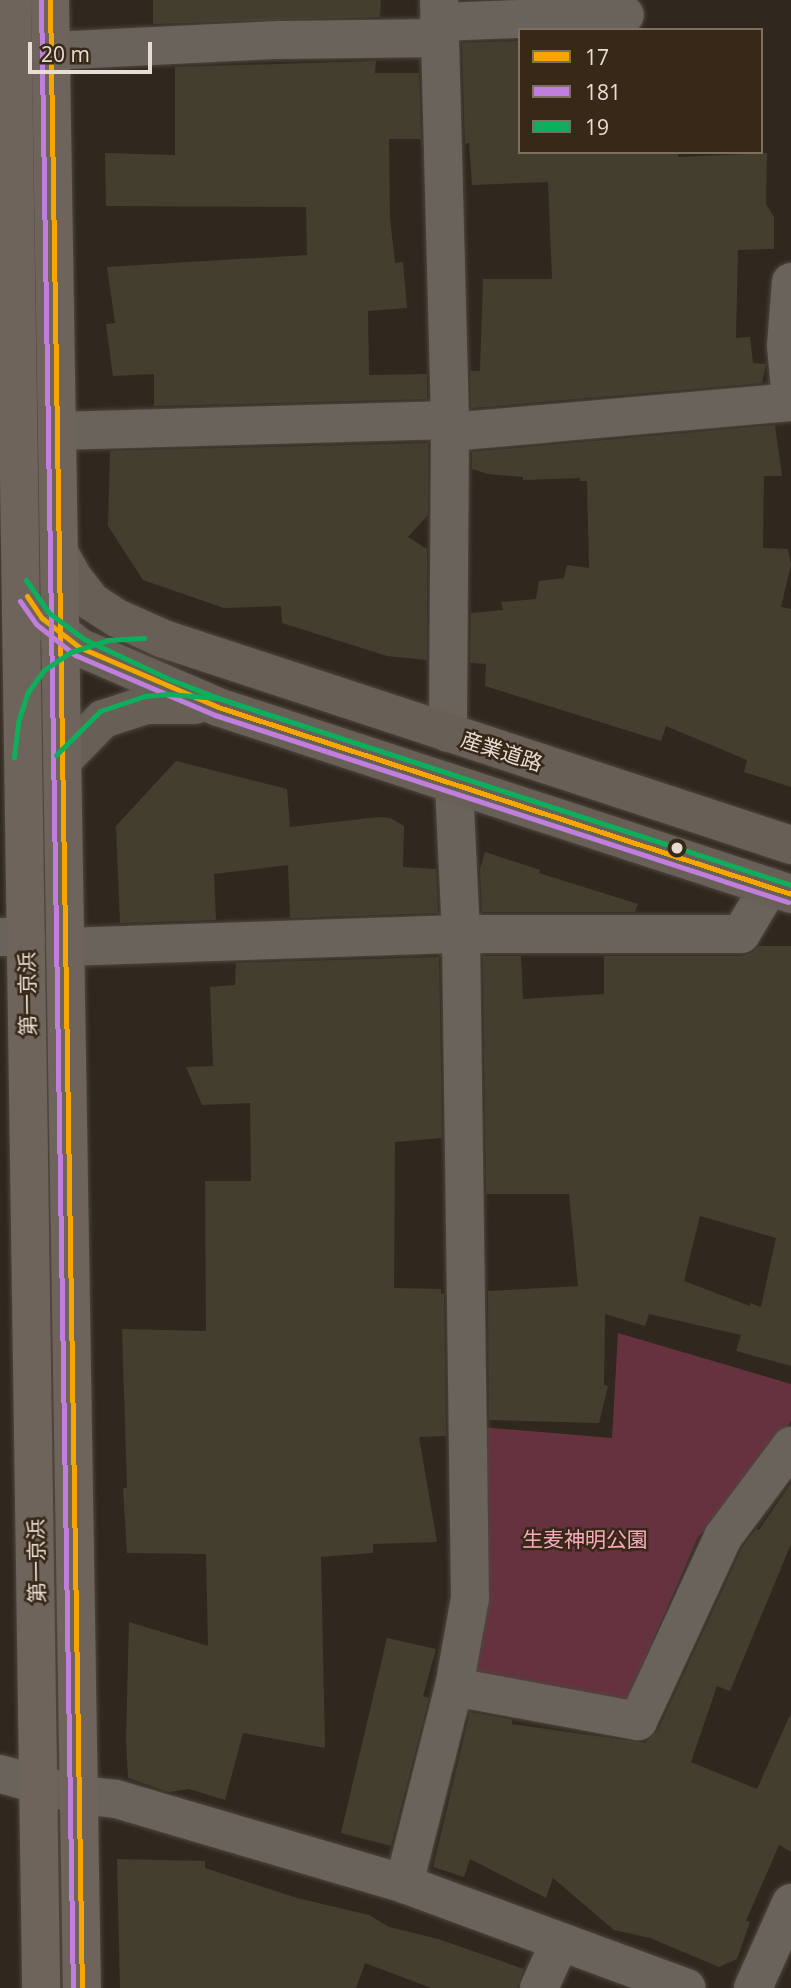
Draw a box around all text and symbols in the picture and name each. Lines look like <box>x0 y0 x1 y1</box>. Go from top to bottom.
scale bar <box>32 28 156 72</box>
legend <box>518 28 763 154</box>
text: 20 m <box>41 40 90 68</box>
text: 17 <box>585 43 609 71</box>
text: 181 <box>585 78 621 106</box>
text: 19 <box>585 113 609 141</box>
street label: 産業道路 <box>458 726 546 776</box>
unlabelled marker <box>670 841 684 855</box>
street label: 第一京浜 <box>14 952 40 1036</box>
street label: 第一京浜 <box>23 1519 49 1603</box>
park label: 生麦神明公園 <box>522 1526 648 1552</box>

